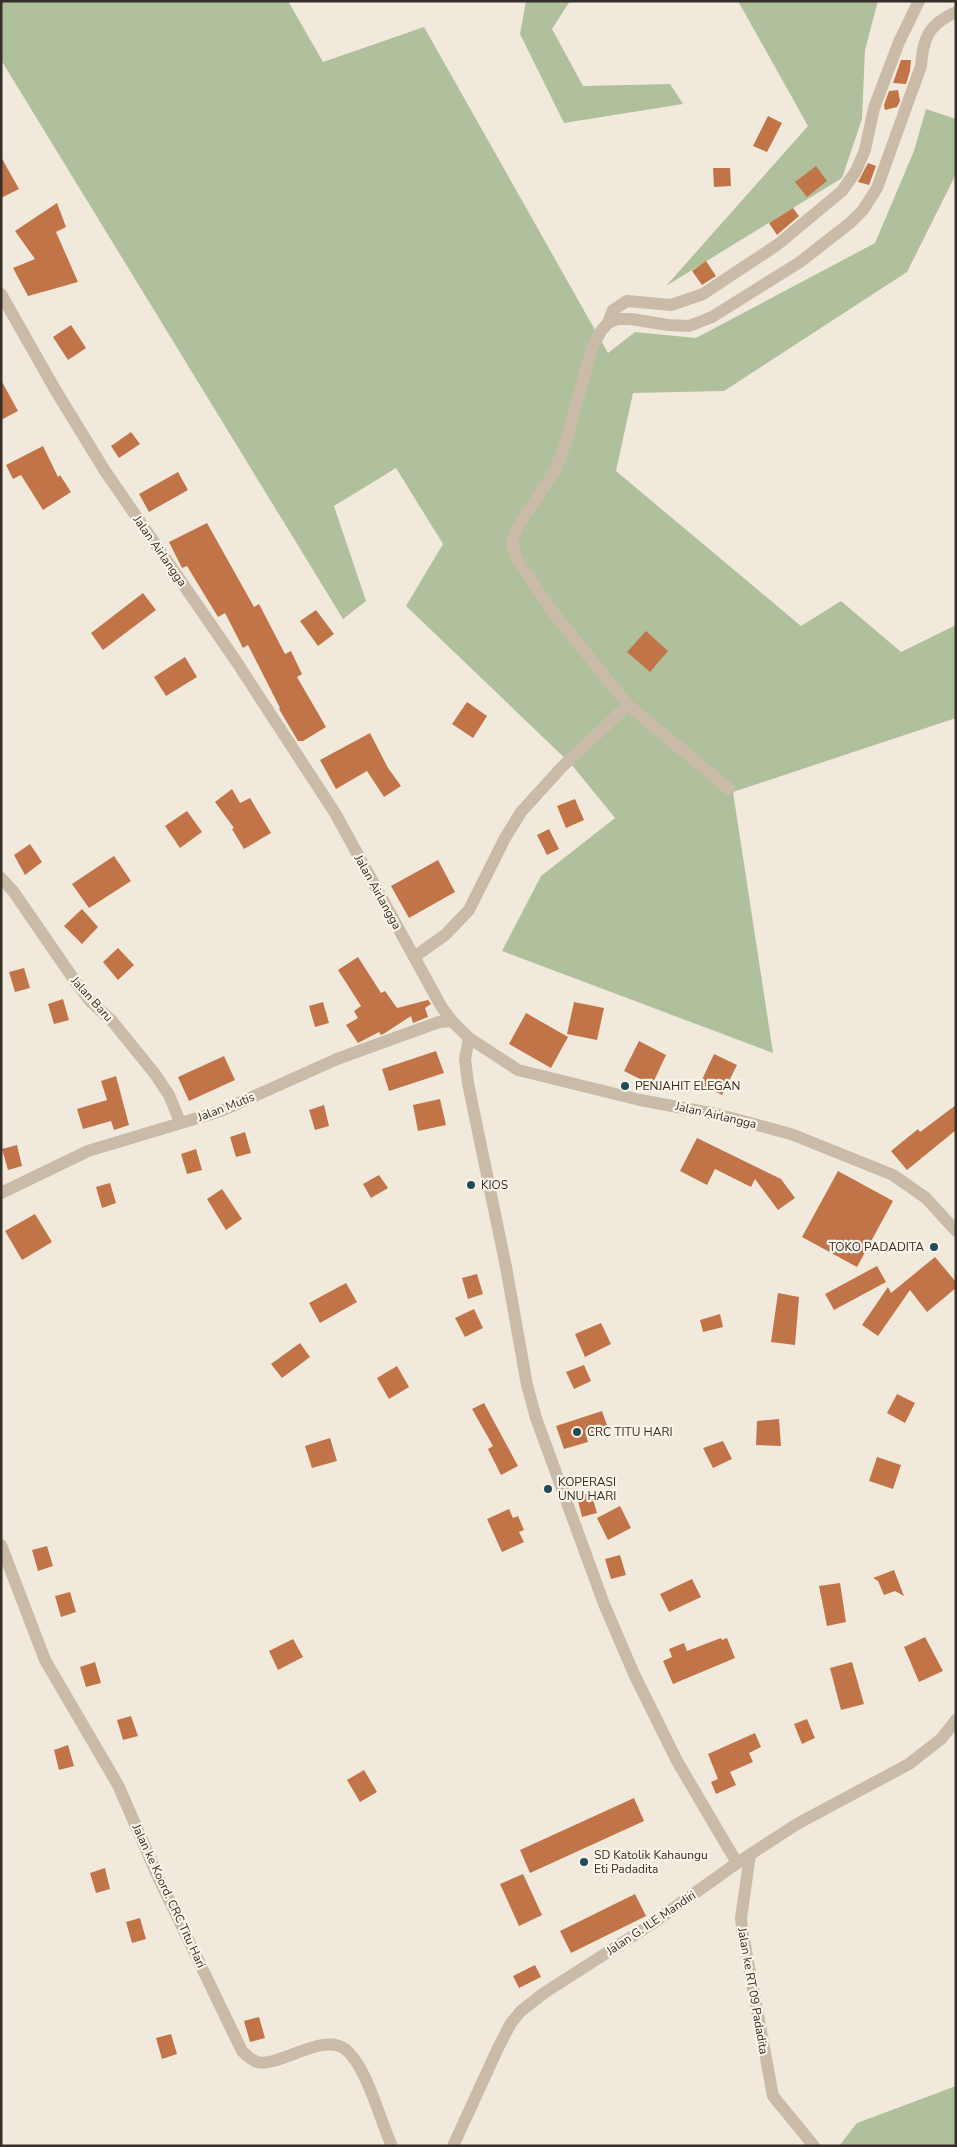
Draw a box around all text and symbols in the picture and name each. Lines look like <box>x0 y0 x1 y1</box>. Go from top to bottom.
street label: Jalan Airlangga <box>129 512 190 590</box>
street label: Jalan Airlangga <box>350 851 405 932</box>
street label: Jalan Baru <box>67 972 117 1025</box>
place label: PENJAHIT ELEGAN <box>635 1078 740 1094</box>
marker: PENJAHIT ELEGAN <box>619 1080 631 1092</box>
street label: Jalan Mutis <box>194 1089 257 1126</box>
street label: Jalan Airlangga <box>673 1098 758 1132</box>
place label: KIOS <box>481 1177 508 1193</box>
marker: KIOS <box>465 1179 477 1191</box>
place label: TOKO PADADITA <box>829 1239 924 1255</box>
marker: TOKO PADADITA <box>928 1241 940 1253</box>
place label: CRC TITU HARI <box>587 1424 673 1440</box>
marker: CRC TITU HARI <box>571 1426 583 1438</box>
place label: KOPERASI UNU HARI <box>558 1474 616 1504</box>
marker: KOPERASI UNU HARI <box>542 1483 554 1495</box>
street label: Jalan ke Koord. CRC Titu Hari <box>128 1821 209 1970</box>
place label: SD Katolik Kahaungu Eti Padadita <box>594 1847 708 1877</box>
marker: SD Katolik Kahaungu Eti Padadita <box>578 1856 590 1868</box>
street label: Jalan G. ILE Mandiri <box>602 1887 699 1959</box>
street label: Jalan ke RT 09 Padadita <box>734 1925 772 2056</box>

